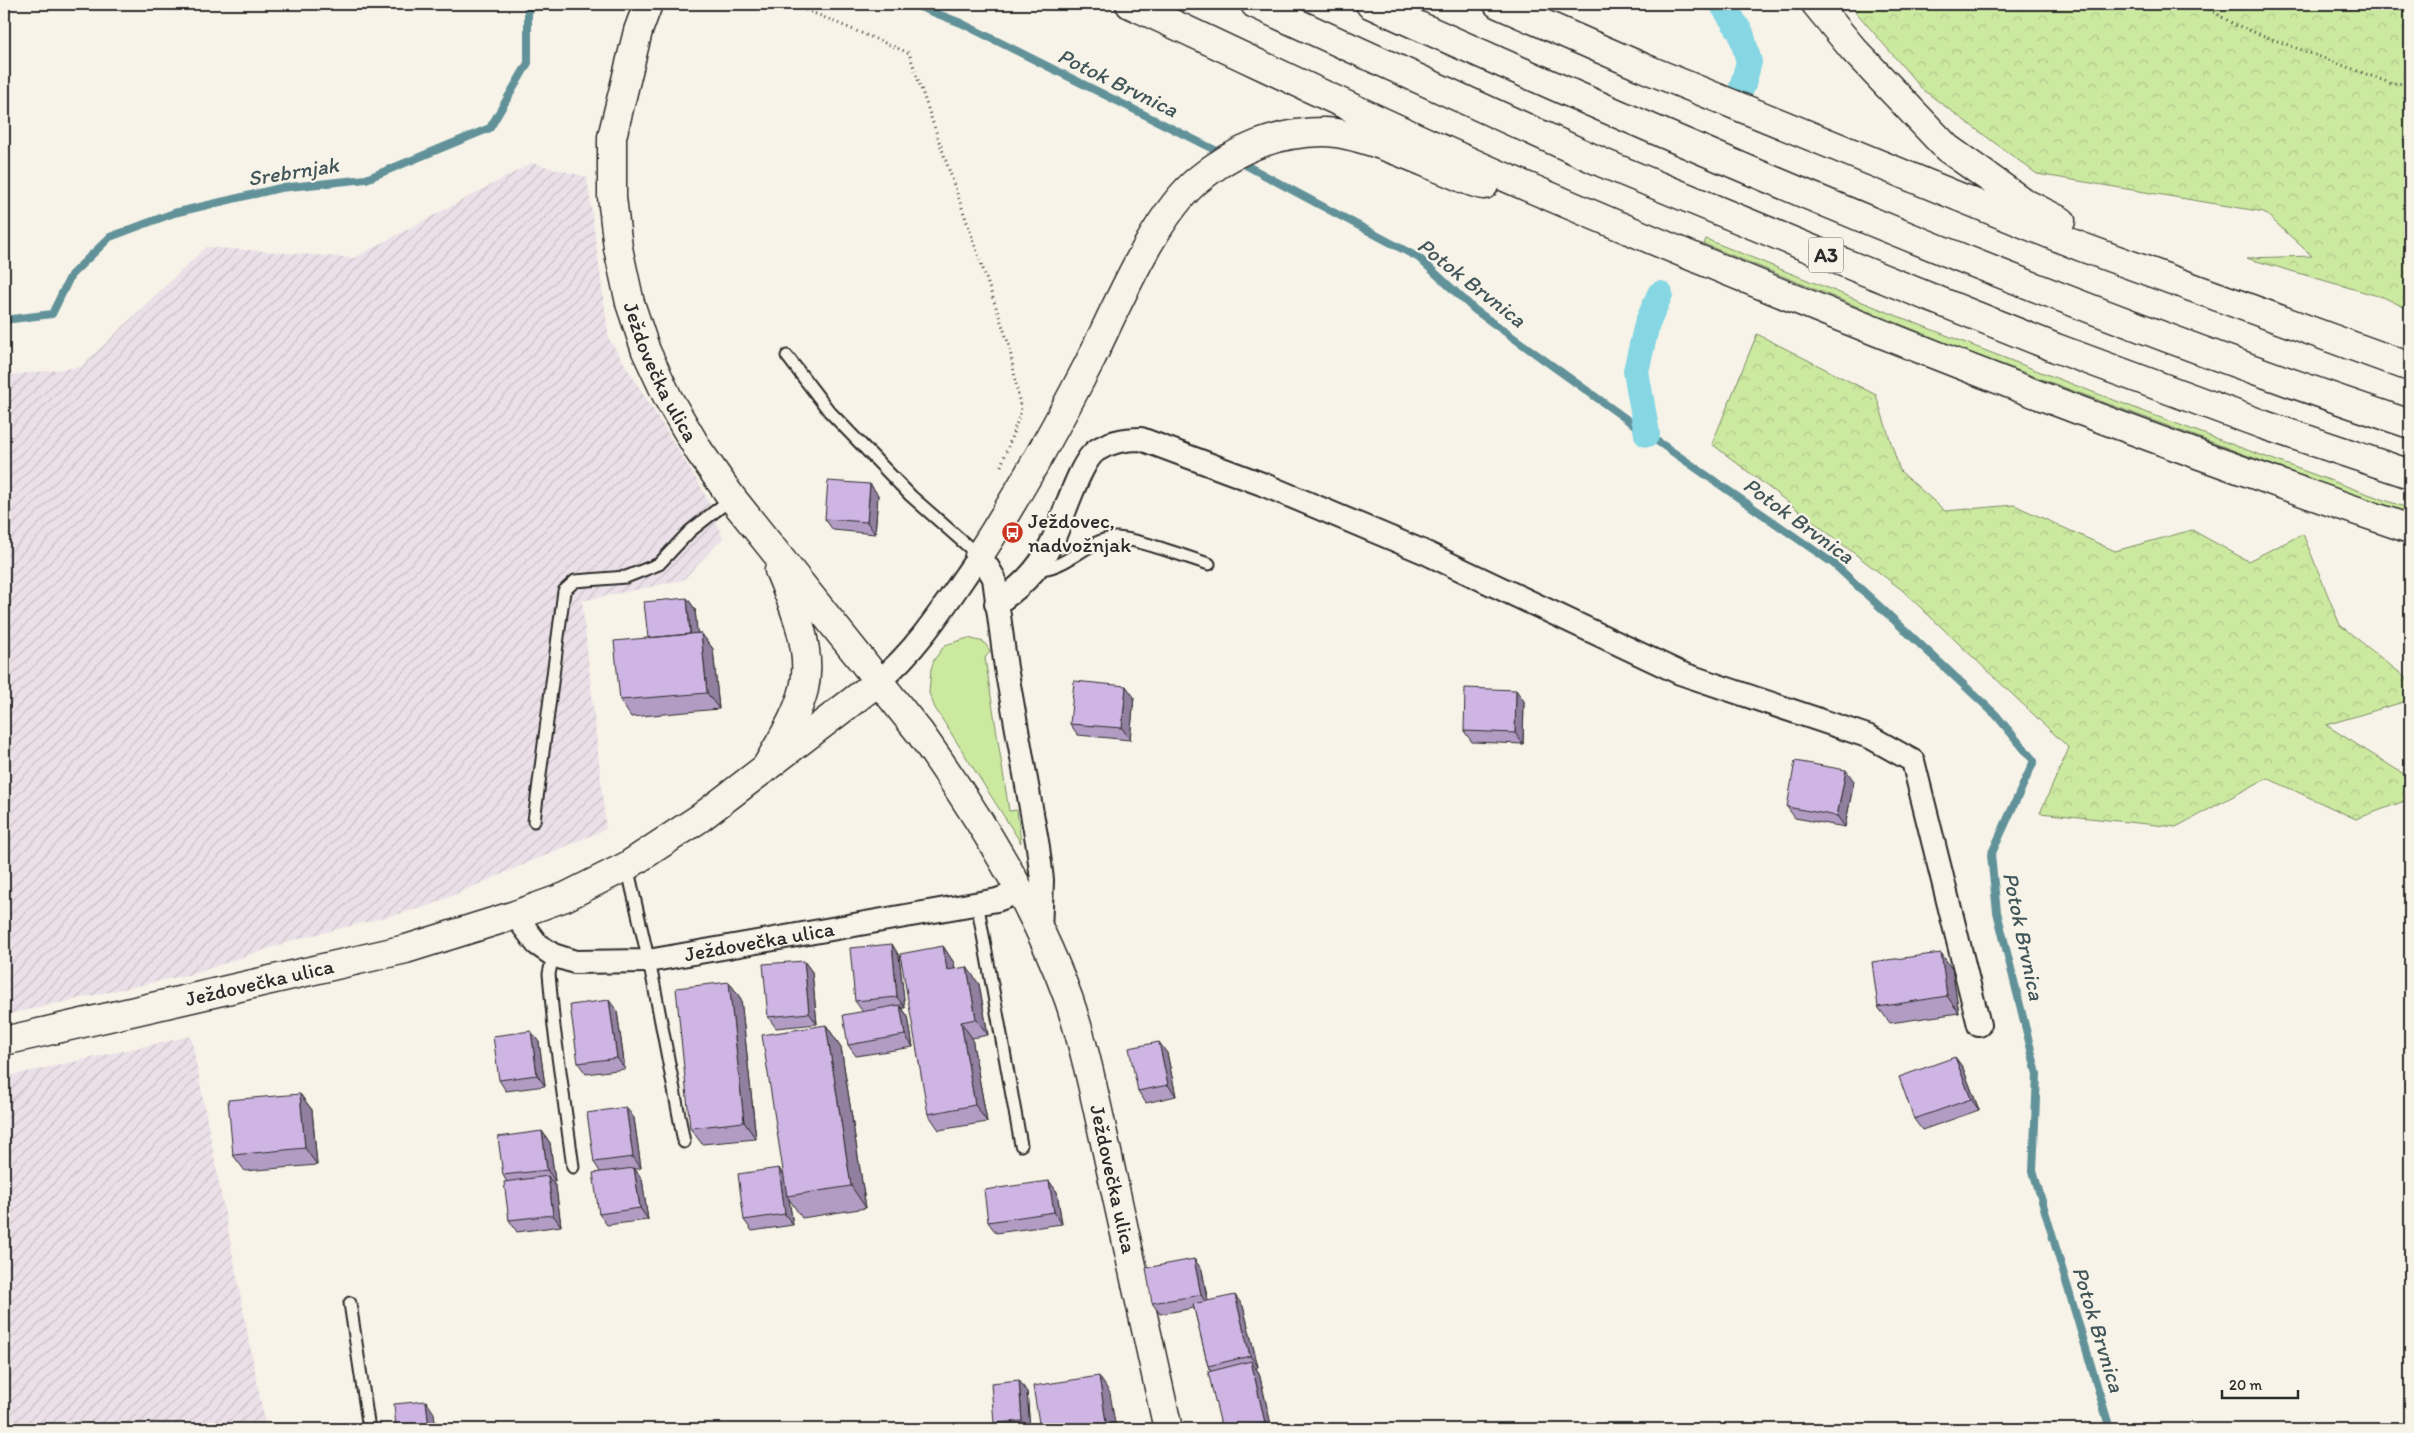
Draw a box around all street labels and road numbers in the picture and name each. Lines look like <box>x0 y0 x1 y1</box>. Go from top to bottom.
road number: A3 <box>1808 238 1844 272</box>
street label: Ježdovečka ulica <box>618 298 704 446</box>
street label: Ježdovečka ulica <box>682 916 836 966</box>
street label: Ježdovečka ulica <box>183 953 336 1011</box>
street label: Ježdovečka ulica <box>1085 1102 1142 1256</box>

